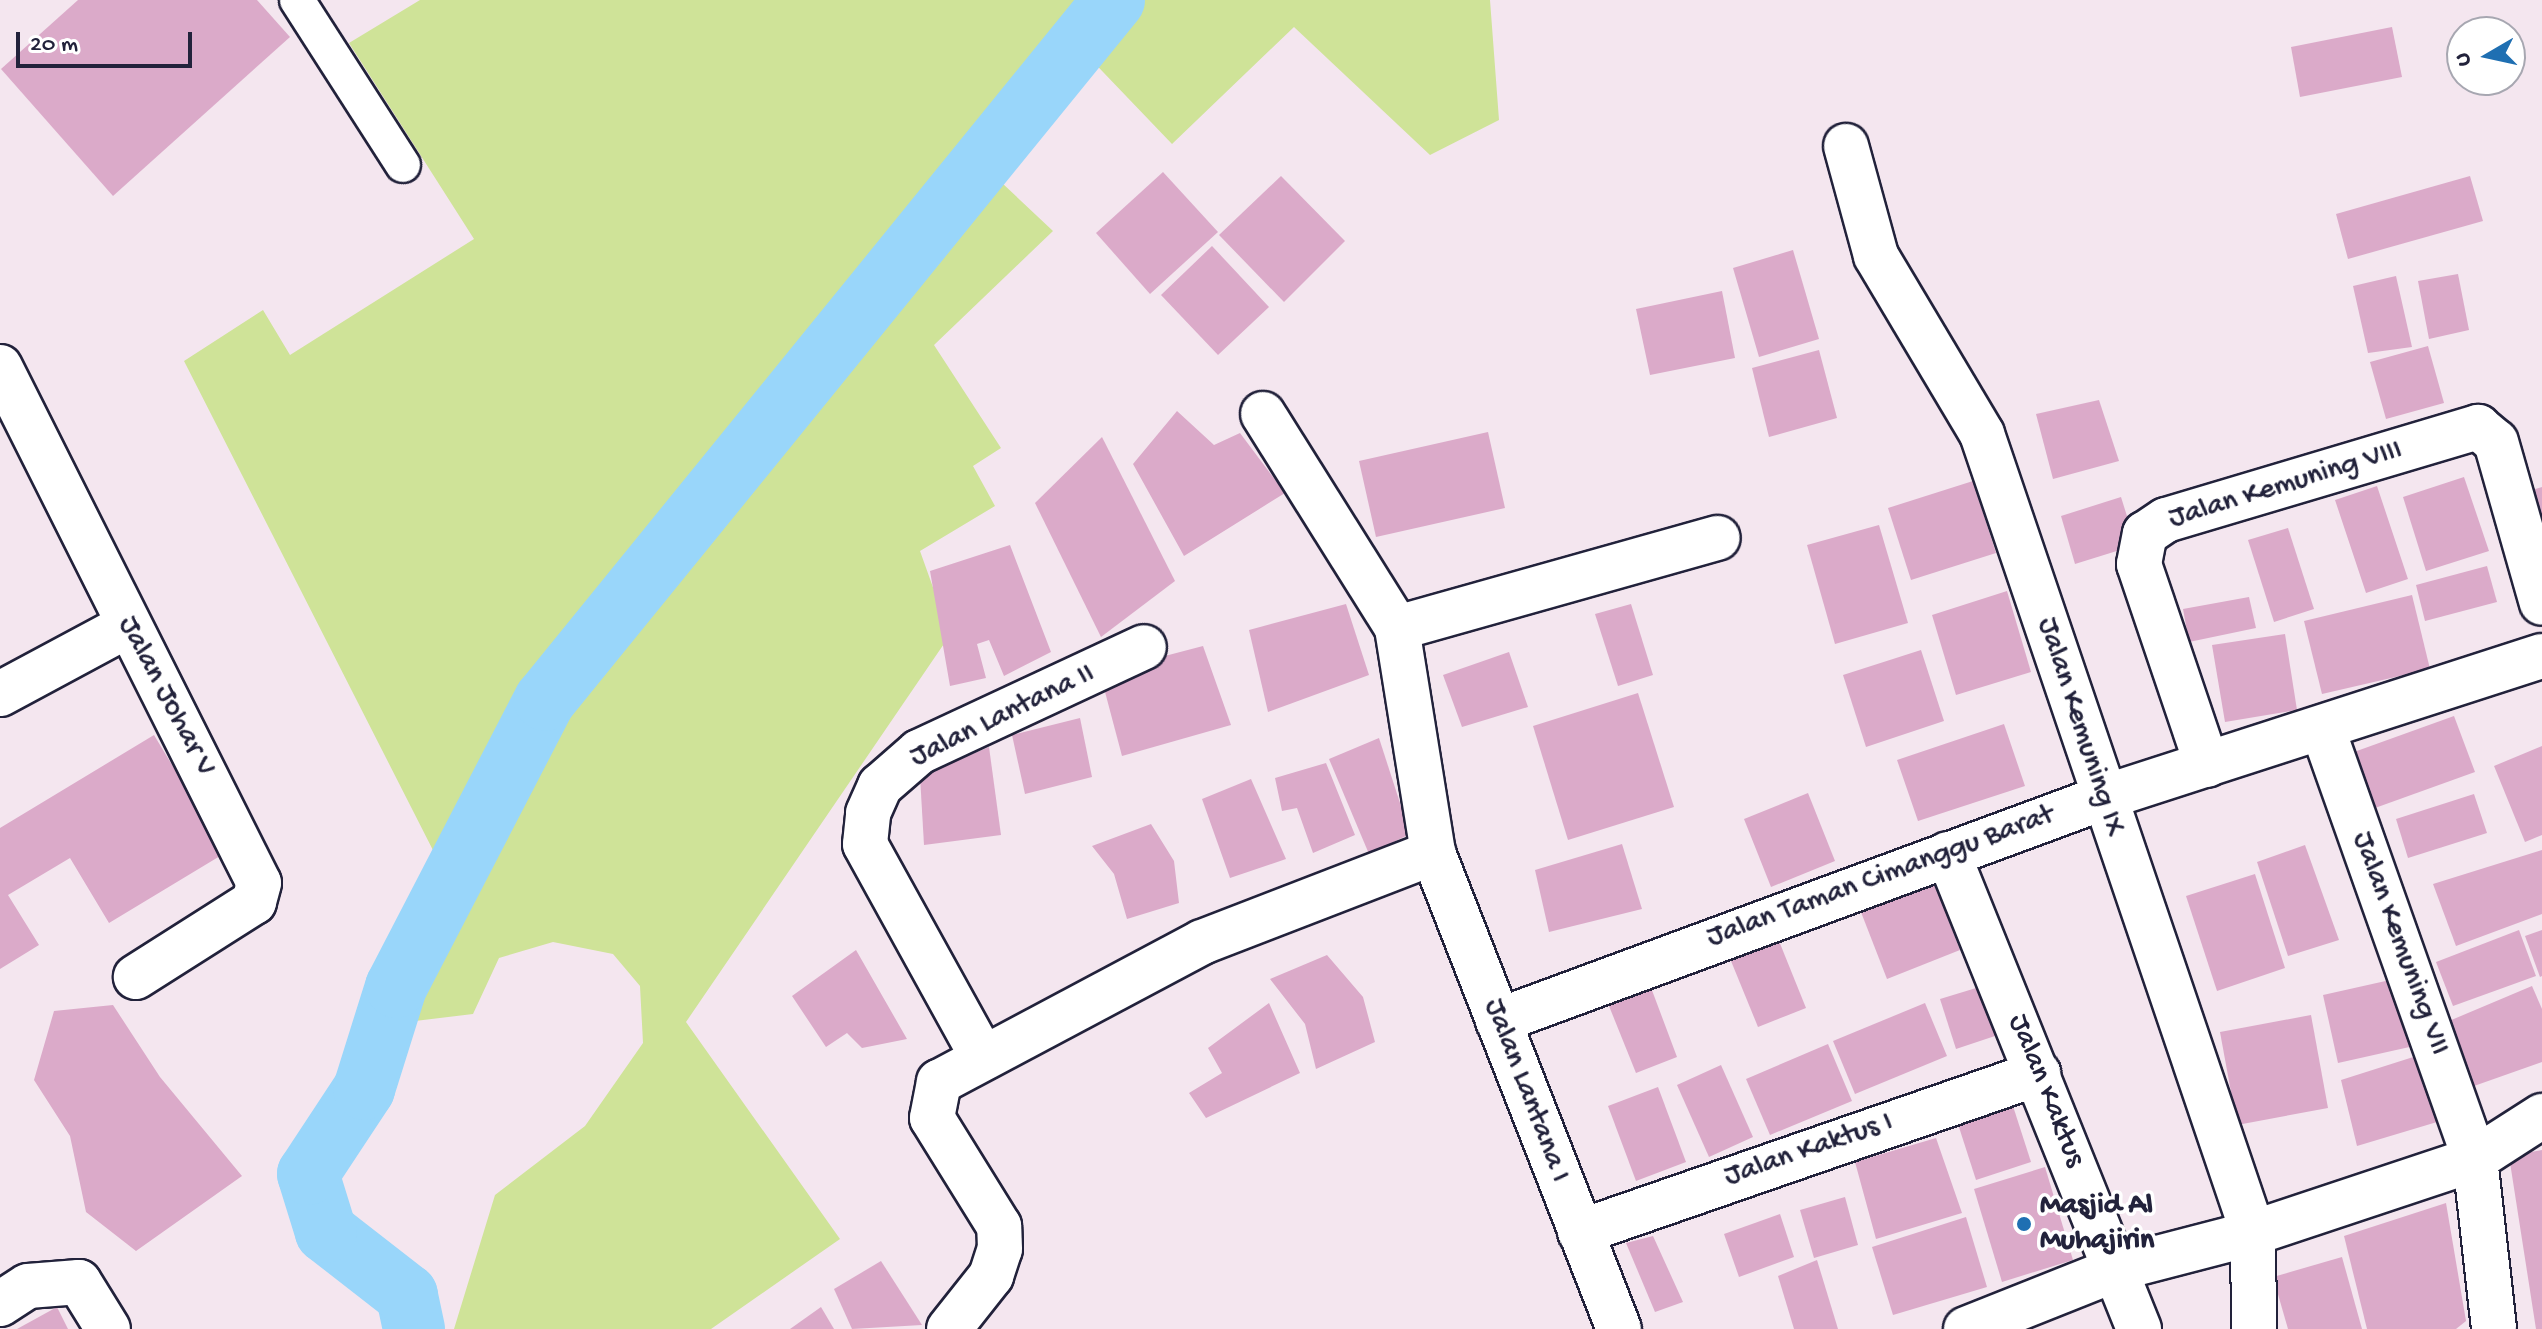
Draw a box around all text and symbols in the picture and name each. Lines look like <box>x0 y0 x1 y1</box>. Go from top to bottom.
scale bar <box>20 16 196 66</box>
north arrow <box>2446 16 2526 96</box>
text: 20 m <box>30 31 78 60</box>
text: U <box>2450 51 2478 68</box>
street label: Jalan Kemuning VIII <box>2165 433 2407 539</box>
street label: Jalan Johar V <box>108 611 222 783</box>
street label: Jalan Kemuning IX <box>2027 614 2131 840</box>
street label: Jalan Lantana II <box>905 657 1101 777</box>
street label: Jalan Taman Cimanggu Barat <box>1703 798 2059 958</box>
street label: Jalan Kemuning VII <box>2342 828 2456 1060</box>
street label: Jalan Lantana I <box>1474 994 1576 1188</box>
street label: Jalan Kaktus <box>1998 1010 2092 1172</box>
street label: Jalan Kaktus I <box>1720 1105 1898 1197</box>
place label: Masjid Al Muhajirin <box>2040 1189 2154 1260</box>
marker: Masjid Al Muhajirin <box>2015 1215 2033 1233</box>

